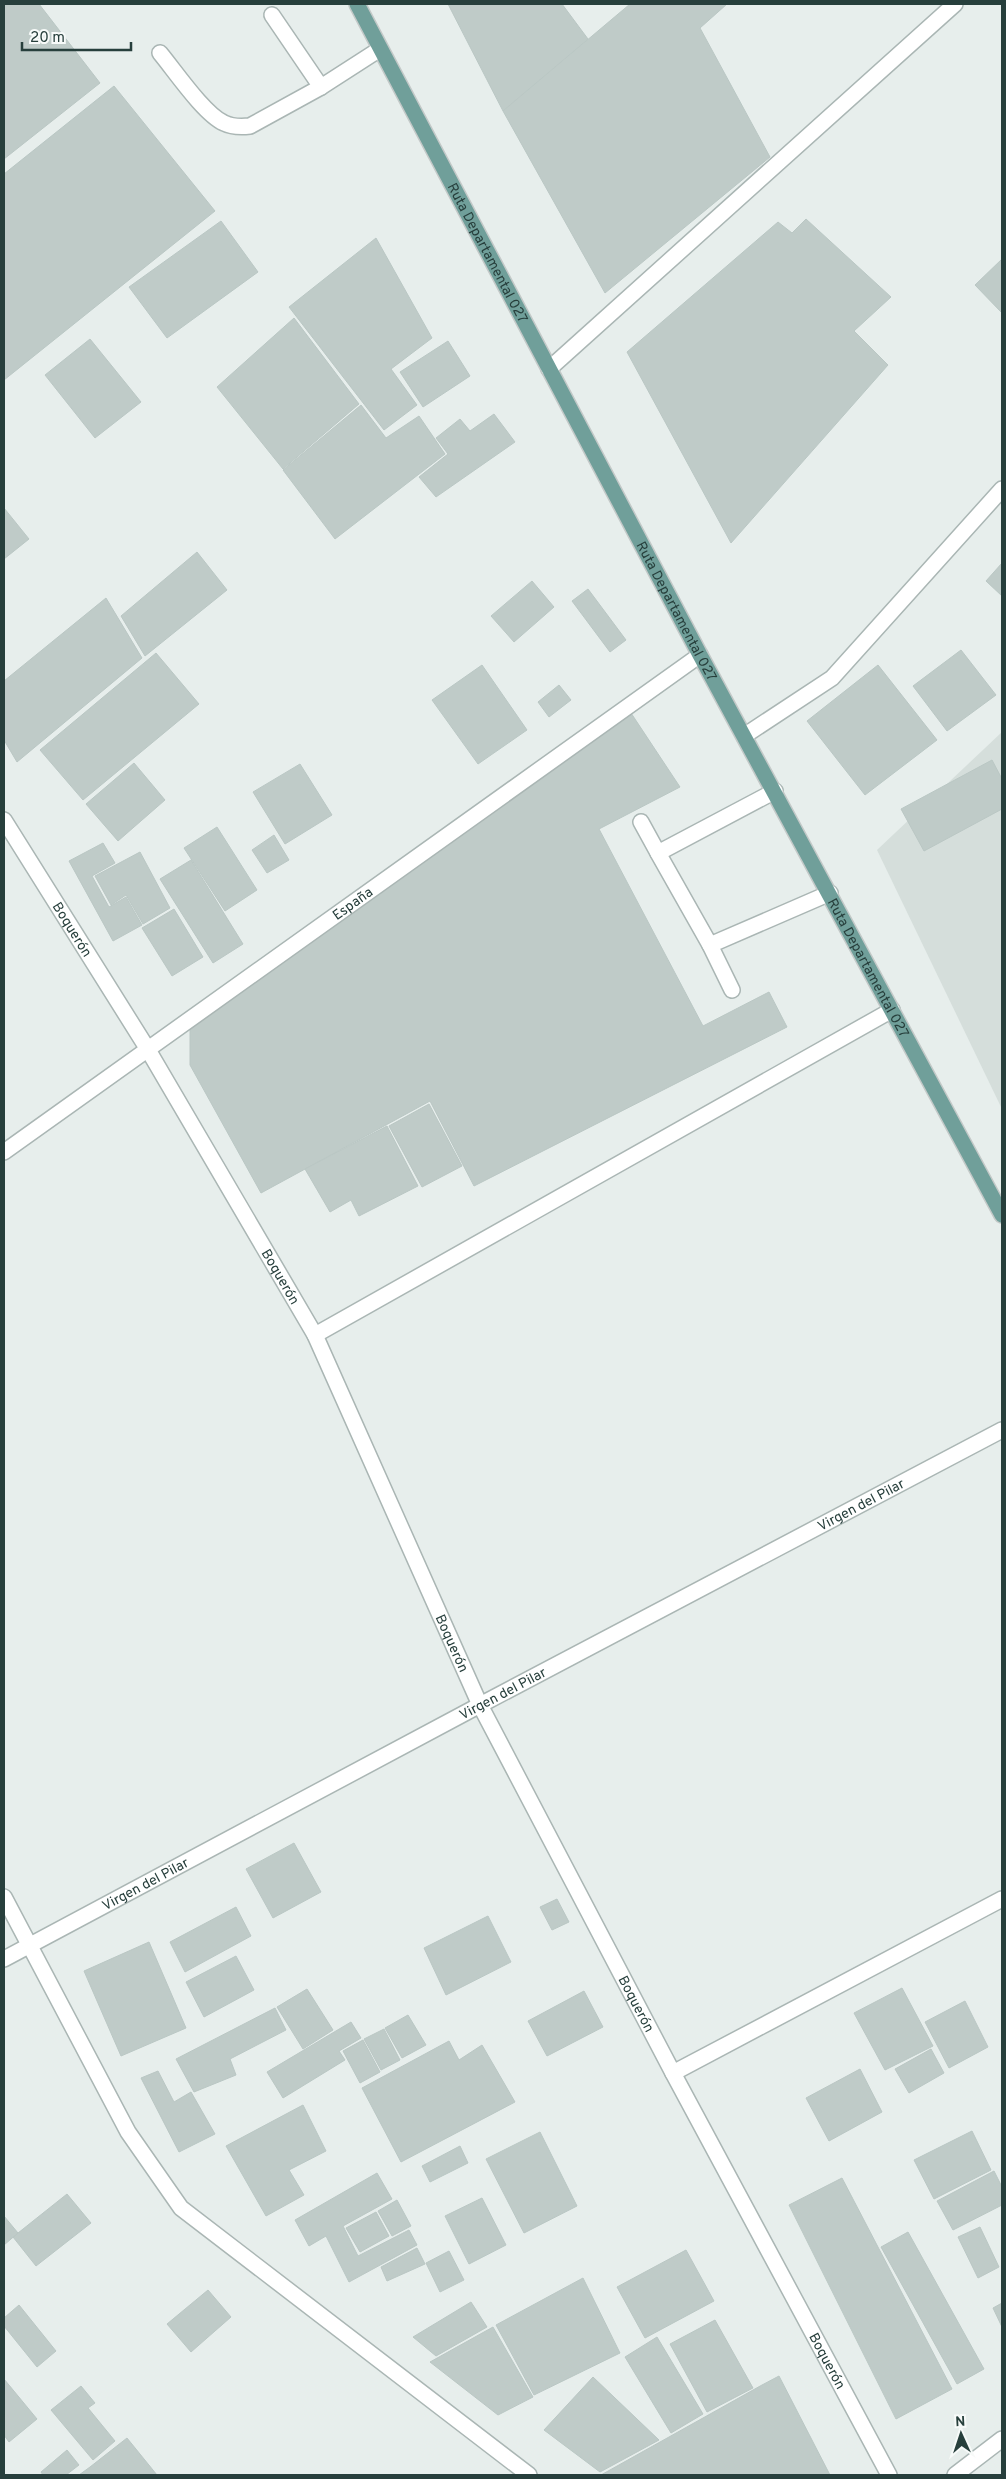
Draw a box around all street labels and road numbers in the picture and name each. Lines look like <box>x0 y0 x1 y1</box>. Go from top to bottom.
street label: Ruta Departamental 027 <box>443 180 530 326</box>
street label: Ruta Departamental 027 <box>632 539 719 684</box>
street label: España <box>330 884 377 925</box>
street label: Ruta Departamental 027 <box>823 896 912 1041</box>
street label: Boquerón <box>48 899 95 961</box>
street label: Boquerón <box>257 1246 302 1308</box>
street label: Virgen del Pilar <box>815 1476 908 1536</box>
street label: Boquerón <box>431 1612 471 1675</box>
street label: Virgen del Pilar <box>457 1664 550 1724</box>
street label: Virgen del Pilar <box>100 1855 193 1915</box>
street label: Boquerón <box>613 1973 657 2036</box>
street label: Boquerón <box>804 2330 848 2393</box>

